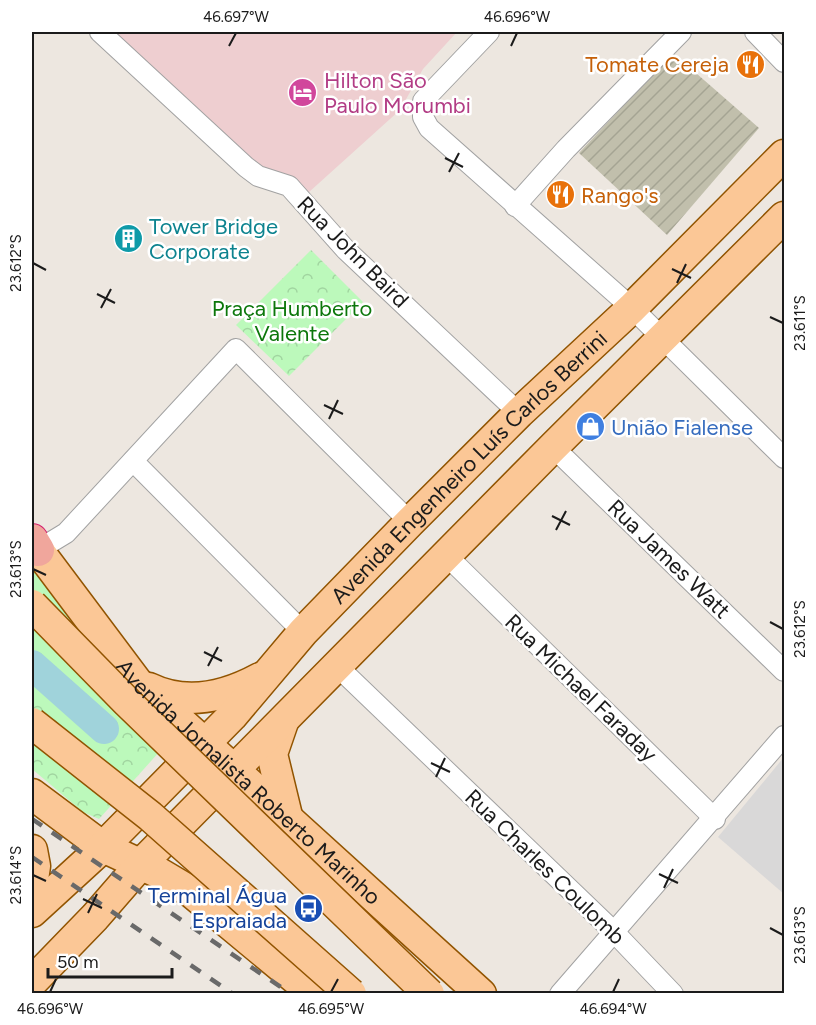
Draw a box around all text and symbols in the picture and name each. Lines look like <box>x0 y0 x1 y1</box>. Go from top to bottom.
text: 46.697°W <box>203 8 270 26</box>
text: 46.696°W <box>484 8 551 26</box>
restaurant icon: Tomate Cereja <box>734 48 766 80</box>
place label: Tomate Cereja <box>585 51 729 78</box>
place label: Hilton São Paulo Morumbi <box>324 67 471 119</box>
hotel icon: Hilton São Paulo Morumbi <box>287 77 319 109</box>
restaurant icon: Rango's <box>544 179 576 211</box>
place label: Rango's <box>581 182 659 209</box>
street label: Rua John Baird <box>292 191 414 313</box>
place label: Tower Bridge Corporate <box>149 213 278 265</box>
building icon: Tower Bridge Corporate <box>112 223 144 255</box>
text: 23.612°S <box>7 234 25 292</box>
park label: Praça Humberto Valente <box>212 295 372 347</box>
text: 23.611°S <box>791 295 809 351</box>
street label: Avenida Engenheiro Luís Carlos Berrini <box>325 325 613 609</box>
shop icon: União Fialense <box>574 411 606 443</box>
place label: União Fialense <box>611 414 753 441</box>
street label: Rua James Watt <box>602 494 736 624</box>
text: 23.613°S <box>7 540 25 598</box>
text: 23.612°S <box>791 600 809 658</box>
street label: Rua Michael Faraday <box>499 608 663 768</box>
street label: Avenida Jornalista Roberto Marinho <box>111 654 387 910</box>
street label: Rua Charles Coulomb <box>459 784 631 950</box>
text: 23.614°S <box>7 846 25 904</box>
place label: Terminal Água Espraiada <box>148 882 287 934</box>
bus stop icon: Terminal Água Espraiada <box>292 892 324 924</box>
text: 23.613°S <box>791 906 809 964</box>
scale bar <box>48 941 172 979</box>
text: 50 m <box>57 951 99 973</box>
text: 46.696°W <box>17 1000 84 1018</box>
text: 46.695°W <box>298 1000 365 1018</box>
text: 46.694°W <box>579 1000 647 1018</box>

